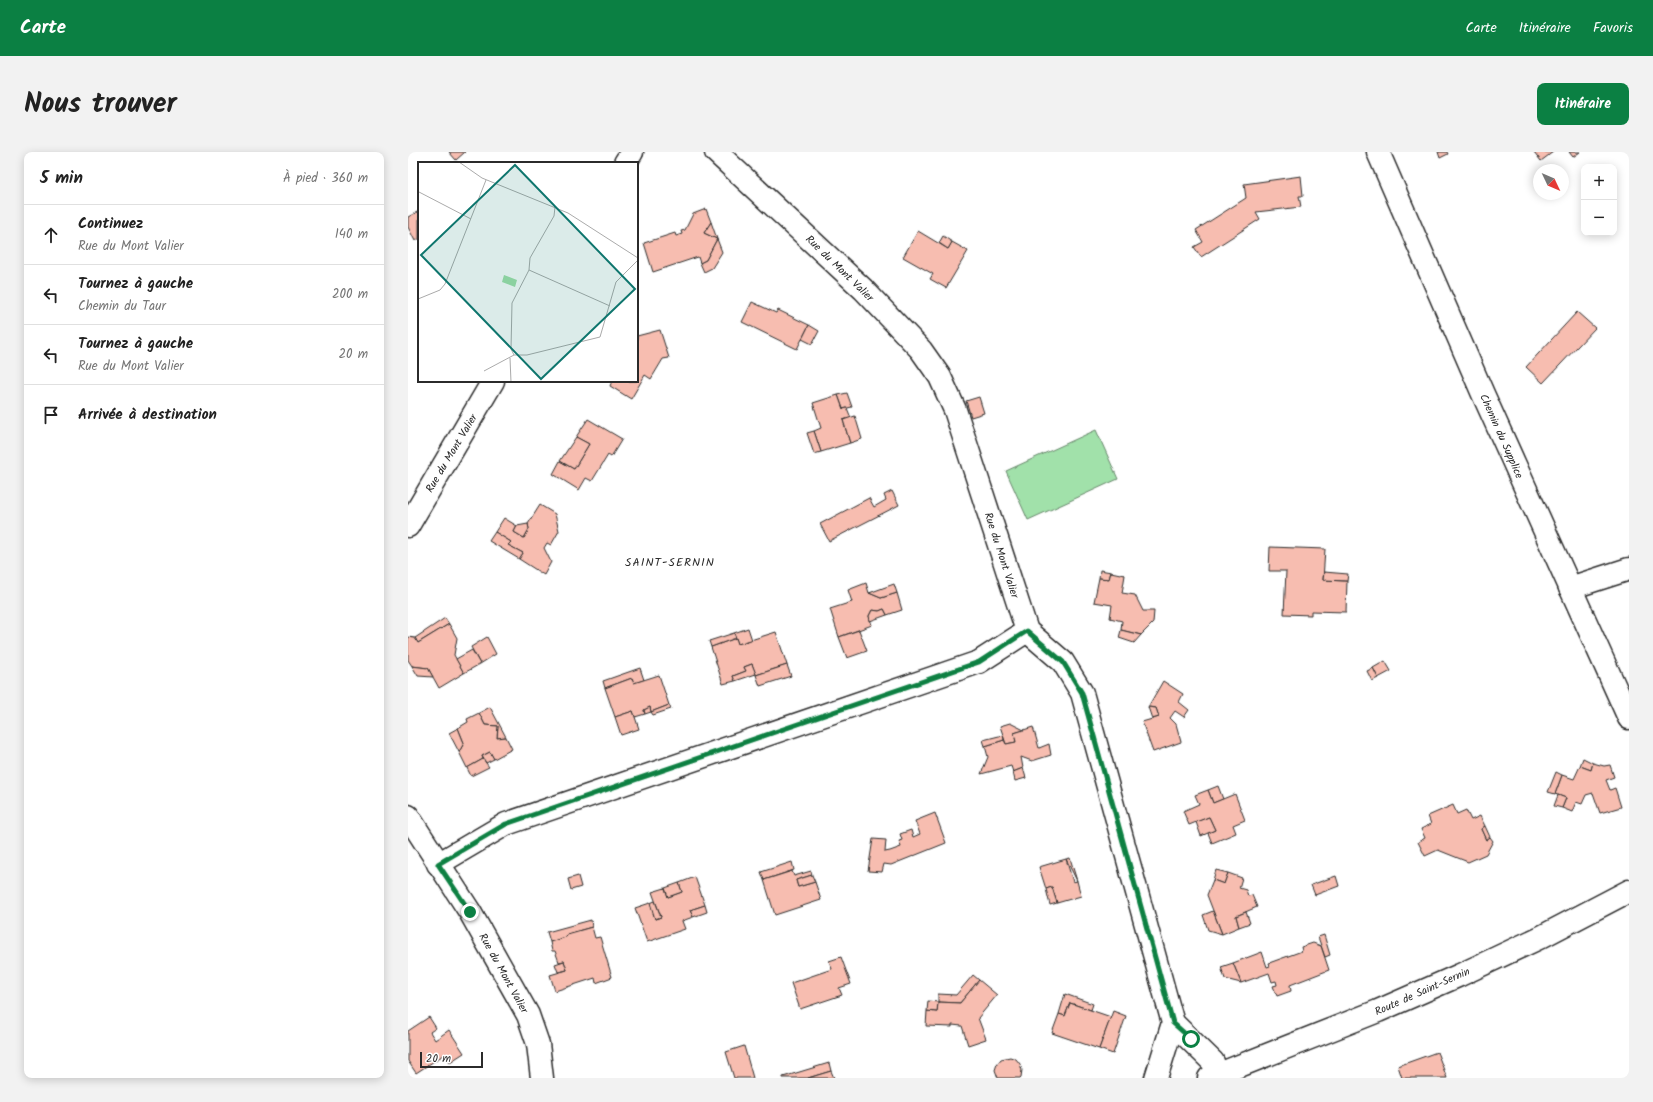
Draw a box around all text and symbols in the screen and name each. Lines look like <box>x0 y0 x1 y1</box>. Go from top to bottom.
text: Carte <box>20 13 66 43</box>
text: Carte <box>1465 17 1497 39</box>
text: Itinéraire <box>1519 17 1571 39</box>
text: Favoris <box>1593 17 1633 39</box>
text: Nous trouver <box>24 82 177 127</box>
button: Itinéraire <box>1537 83 1629 125</box>
inset map <box>418 162 638 382</box>
north arrow <box>1533 164 1569 200</box>
map controls <box>1581 164 1617 236</box>
button: + <box>1581 164 1617 200</box>
text: 5 min <box>40 165 83 192</box>
text: À pied · 360 m <box>283 168 368 189</box>
button: − <box>1581 200 1617 236</box>
text: Continuez <box>78 212 143 236</box>
icon: ahead <box>40 224 62 246</box>
text: 140 m <box>335 224 368 245</box>
street label: Rue du Mont Valier <box>801 231 879 307</box>
text: Rue du Mont Valier <box>78 236 184 257</box>
text: Tournez à gauche <box>78 272 193 296</box>
icon: left <box>40 284 62 306</box>
text: 200 m <box>332 284 368 305</box>
text: Chemin du Taur <box>78 296 166 317</box>
text: Tournez à gauche <box>78 332 193 356</box>
icon: left <box>40 344 62 366</box>
text: 20 m <box>338 344 368 365</box>
text: Rue du Mont Valier <box>78 356 184 377</box>
street label: Chemin du Supplice <box>1474 391 1528 482</box>
text: Arrivée à destination <box>78 403 217 427</box>
icon: arrive <box>40 404 62 426</box>
street label: Rue du Mont Valier <box>421 409 483 496</box>
street label: Rue du Mont Valier <box>979 510 1024 602</box>
district label: SAINT-SERNIN <box>625 553 715 572</box>
route end <box>461 903 479 921</box>
street label: Rue du Mont Valier <box>474 930 533 1018</box>
street label: Route de Saint-Sernin <box>1372 963 1473 1021</box>
route start <box>1182 1030 1200 1048</box>
scale bar <box>420 1050 483 1069</box>
text: 20 m <box>426 1050 451 1068</box>

